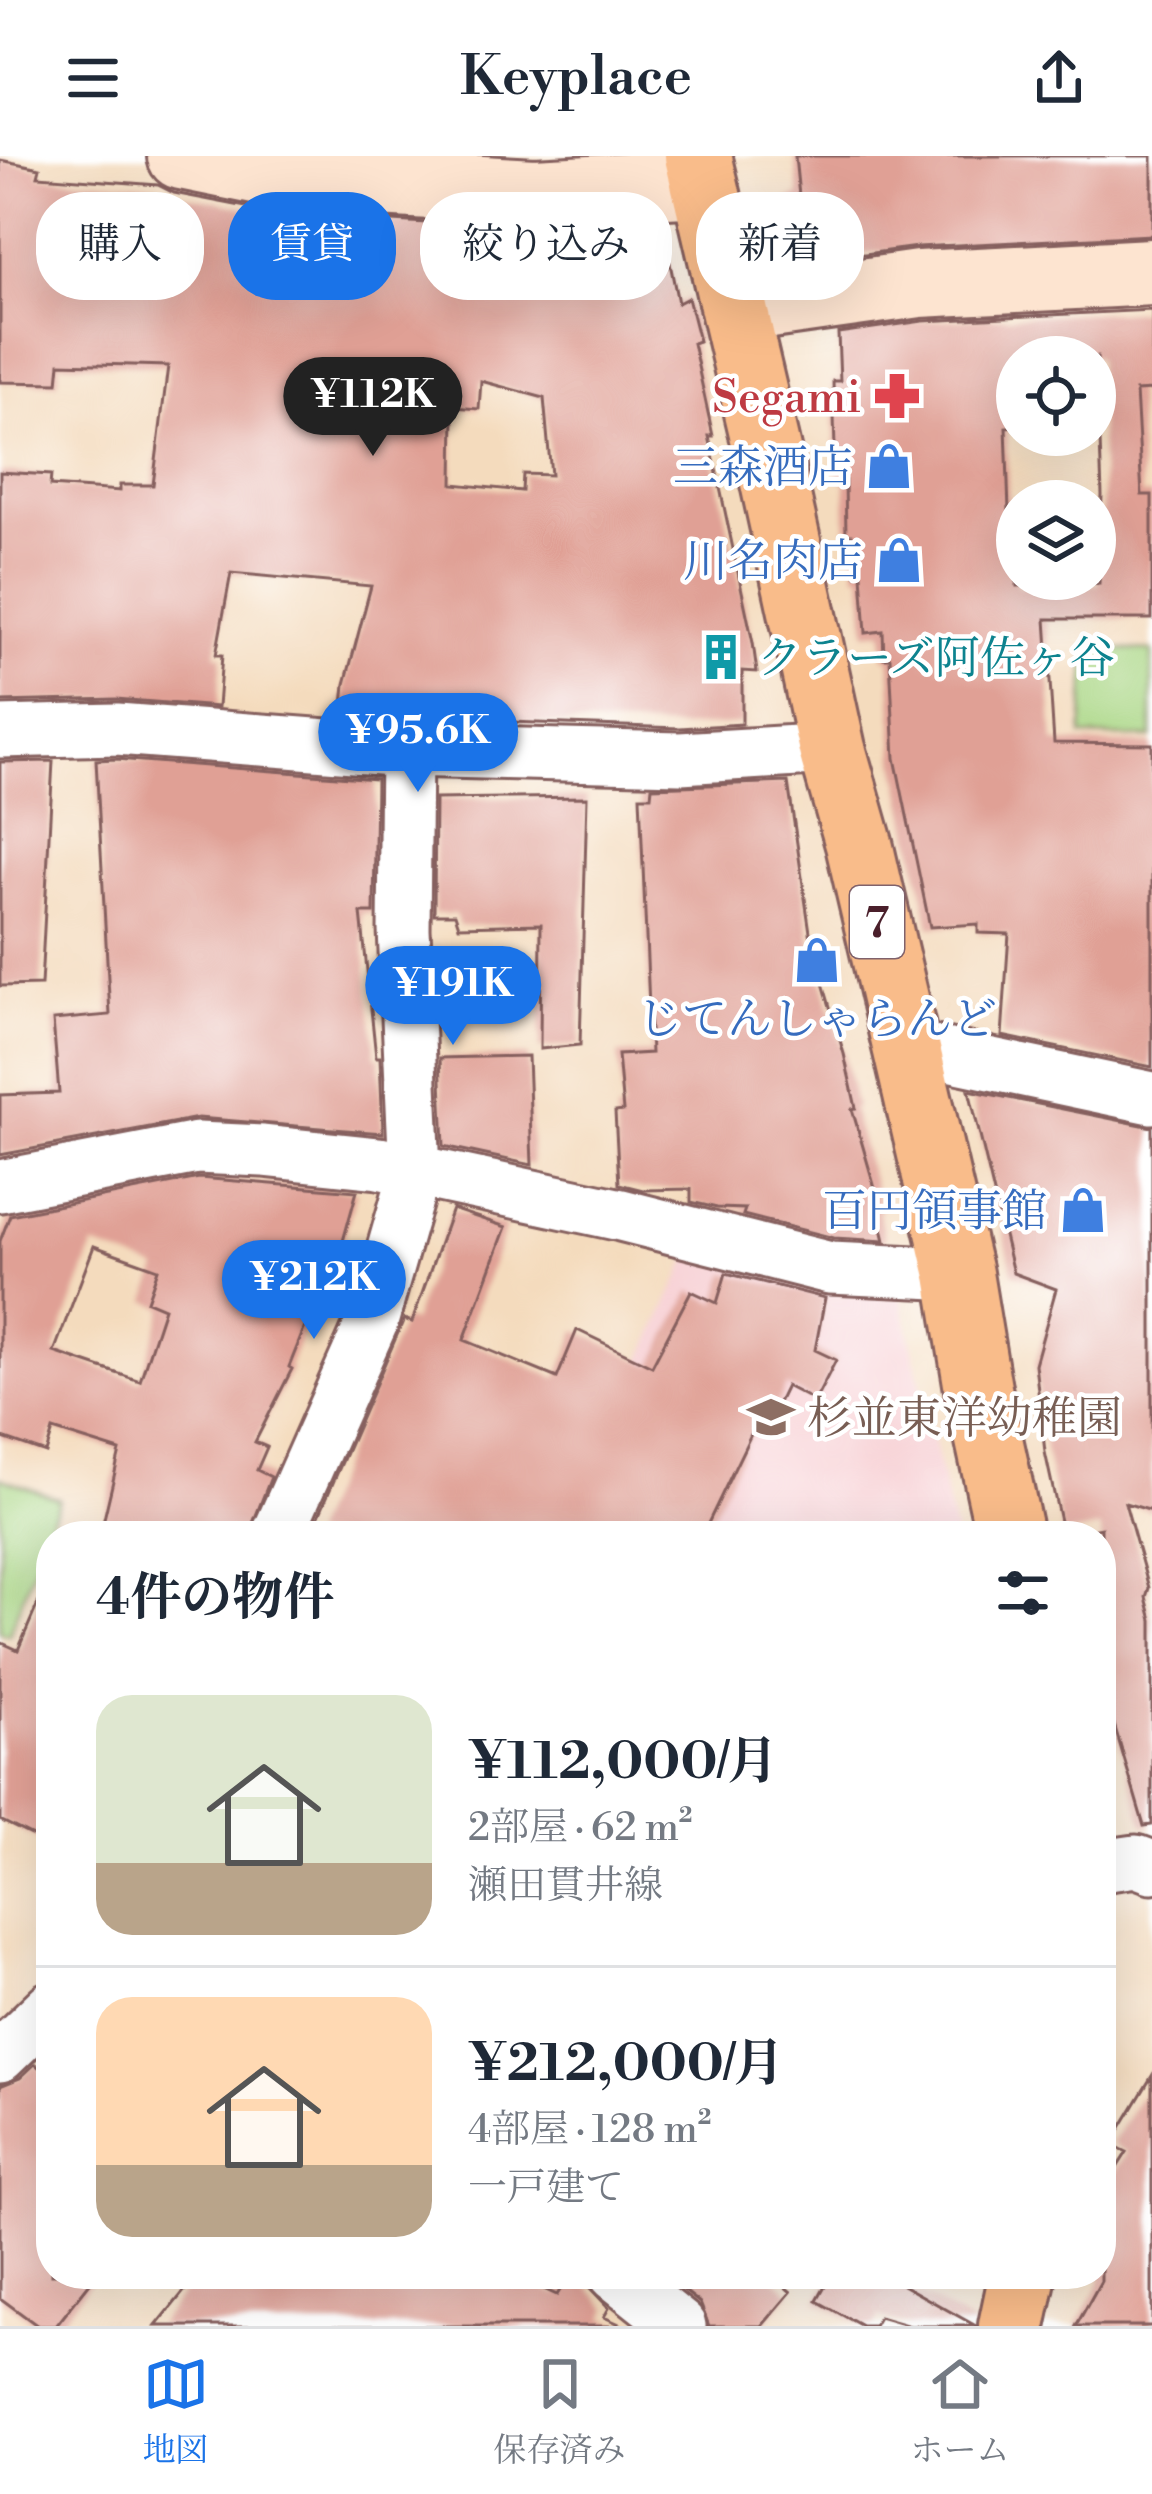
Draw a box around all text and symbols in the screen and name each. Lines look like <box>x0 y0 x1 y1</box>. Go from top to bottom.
text: Keyplace <box>460 44 692 112</box>
icon: menu <box>60 45 126 111</box>
icon: share <box>1026 45 1092 111</box>
chip: 購入 <box>36 192 204 300</box>
chip: 賃貸 <box>228 192 396 300</box>
chip: 絞り込み <box>420 192 672 300</box>
chip: 新着 <box>696 192 864 300</box>
map controls <box>996 336 1116 600</box>
button: locate <box>996 336 1116 456</box>
pin: ¥112K <box>289 357 457 459</box>
place label: Segami <box>712 370 861 427</box>
text: ¥112K <box>310 371 436 420</box>
pharmacy icon: Segami <box>872 371 922 421</box>
place label: 三森酒店 <box>673 440 853 497</box>
shop icon: 三森酒店 <box>864 441 914 491</box>
button: layers <box>996 480 1116 600</box>
place label: 川名肉店 <box>683 534 863 591</box>
shop icon: 川名肉店 <box>874 535 924 585</box>
place label: クラーズ阿佐ヶ谷 <box>757 631 1115 688</box>
building icon: クラーズ阿佐ヶ谷 <box>696 632 746 682</box>
pin: ¥95.6K <box>320 693 516 795</box>
text: ¥95.6K <box>345 707 491 756</box>
road number: 7 <box>850 886 904 958</box>
shop icon: じてんしゃらんど <box>792 935 842 985</box>
pin: ¥191K <box>369 946 537 1048</box>
text: ¥191K <box>392 960 514 1009</box>
place label: じてんしゃらんど <box>637 992 997 1049</box>
place label: 百円領事館 <box>822 1184 1047 1241</box>
shop icon: 百円領事館 <box>1058 1185 1108 1235</box>
pin: ¥212K <box>230 1240 398 1342</box>
text: ¥212K <box>249 1254 379 1303</box>
place label: 杉並東洋幼稚園 <box>807 1391 1122 1448</box>
school or university icon: 杉並東洋幼稚園 <box>746 1392 796 1442</box>
icon: filters <box>990 1560 1056 1626</box>
text: 4件の物件 <box>96 1567 334 1631</box>
text: ¥112,000/月 <box>468 1731 778 1795</box>
icon: home <box>192 1743 336 1887</box>
text: 2部屋 · 62 m² <box>468 1804 692 1853</box>
text: 瀬田貫井線 <box>468 1862 663 1911</box>
text: ¥212,000/月 <box>468 2033 785 2097</box>
icon: home <box>192 2045 336 2189</box>
text: 4部屋 · 128 m² <box>468 2106 711 2155</box>
text: 一戸建て <box>468 2164 624 2213</box>
tab: 地図 <box>143 2351 209 2472</box>
tab: 保存済み <box>494 2351 626 2472</box>
tab: ホーム <box>911 2351 1010 2472</box>

